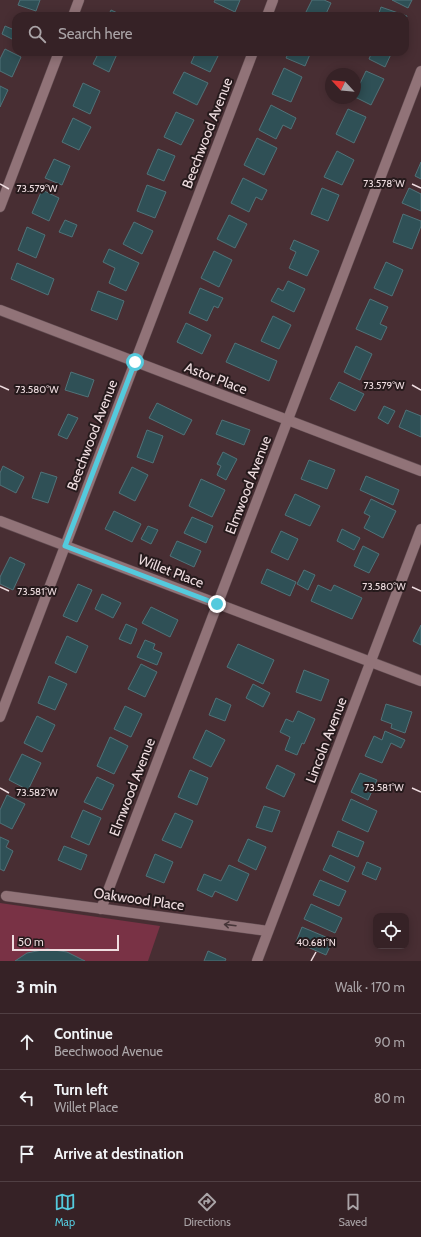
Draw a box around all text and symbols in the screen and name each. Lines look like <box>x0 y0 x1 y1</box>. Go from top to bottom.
search box <box>12 12 409 56</box>
icon: search <box>26 23 48 45</box>
text: Search here <box>58 25 133 43</box>
north arrow <box>325 68 361 104</box>
street label: Beechwood Avenue <box>178 75 236 191</box>
text: 73.578°W <box>363 177 405 190</box>
text: 73.579°W <box>16 182 58 195</box>
route start <box>126 353 144 371</box>
street label: Astor Place <box>182 358 250 398</box>
street label: Beechwood Avenue <box>63 377 121 493</box>
text: 73.579°W <box>363 379 405 392</box>
text: 73.580°W <box>15 383 59 396</box>
street label: Elmwood Avenue <box>221 433 275 537</box>
street label: Willet Place <box>136 550 206 592</box>
text: 73.580°W <box>362 580 406 593</box>
text: 73.581°W <box>17 585 57 598</box>
route end <box>208 595 226 613</box>
street label: Lincoln Avenue <box>301 695 351 785</box>
street label: Elmwood Avenue <box>105 735 159 839</box>
text: 73.581°W <box>364 781 404 794</box>
text: 73.582°W <box>16 786 58 799</box>
street label: Oakwood Place <box>92 884 186 914</box>
map controls <box>373 913 409 949</box>
button: locate <box>373 913 409 949</box>
one-way arrow <box>224 922 237 929</box>
scale bar <box>12 933 119 952</box>
text: 50 m <box>18 935 44 949</box>
text: 40.681°N <box>296 936 336 949</box>
text: 3 min <box>16 977 57 997</box>
text: Walk · 170 m <box>335 979 405 995</box>
text: Continue <box>54 1025 113 1043</box>
icon: ahead <box>16 1031 38 1053</box>
text: 90 m <box>374 1034 405 1050</box>
text: Beechwood Avenue <box>54 1043 163 1059</box>
text: Turn left <box>54 1081 108 1099</box>
icon: left <box>16 1087 38 1109</box>
text: 80 m <box>374 1090 405 1106</box>
text: Willet Place <box>54 1099 118 1115</box>
icon: arrive <box>16 1143 38 1165</box>
text: Arrive at destination <box>54 1145 184 1163</box>
tab: Map <box>54 1191 76 1229</box>
tab: Directions <box>184 1191 231 1229</box>
tab: Saved <box>339 1191 367 1229</box>

